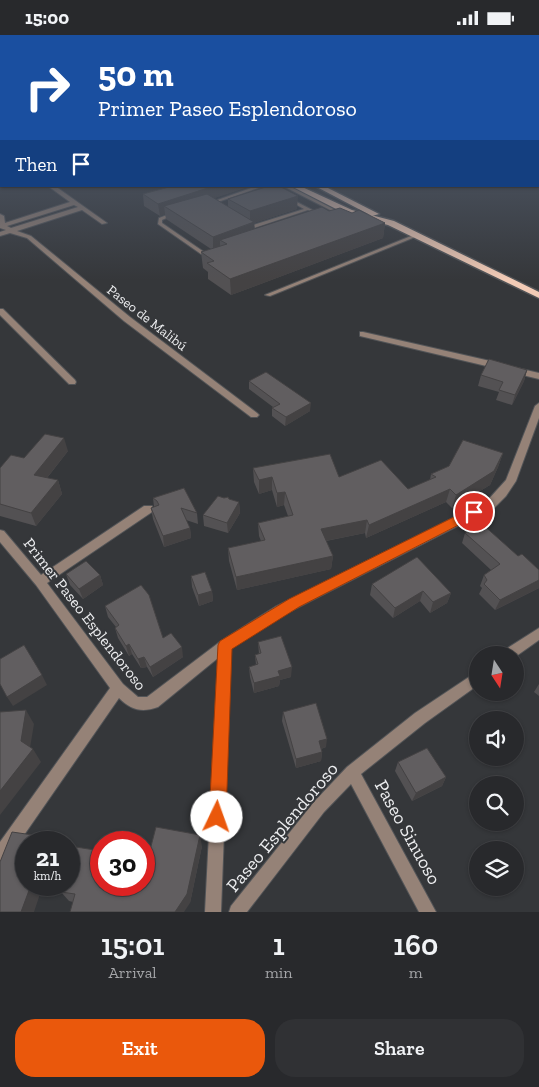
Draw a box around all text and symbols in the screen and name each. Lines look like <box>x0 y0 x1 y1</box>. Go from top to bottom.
text: 15:00 <box>25 6 69 29</box>
text: 50 m <box>98 53 174 95</box>
icon: right <box>15 55 80 120</box>
text: Primer Paseo Esplendoroso <box>98 95 357 122</box>
icon: arrive <box>67 150 95 178</box>
text: Then <box>15 153 57 176</box>
street label: Paseo de Malibú <box>103 281 191 355</box>
pin <box>453 491 495 533</box>
icon: arrive <box>460 498 488 526</box>
street label: Primer Paseo Esplendoroso <box>20 534 150 694</box>
north arrow <box>469 646 524 701</box>
map controls <box>469 646 524 896</box>
button: sound <box>469 711 524 766</box>
street label: Paseo Esplendoroso <box>221 757 343 896</box>
street label: Paseo Sinuoso <box>370 776 446 889</box>
button: search <box>469 776 524 831</box>
position arrow <box>190 790 242 842</box>
speed limit sign: 30 <box>90 831 155 896</box>
button: layers <box>469 841 524 896</box>
text: 21 <box>36 842 59 872</box>
text: km/h <box>34 869 61 883</box>
text: 15:01 <box>101 927 164 963</box>
text: 1 <box>273 927 285 963</box>
text: 160 <box>393 927 438 963</box>
text: Arrival <box>108 963 157 982</box>
text: min <box>265 963 293 982</box>
text: m <box>409 963 423 982</box>
button: Exit <box>15 1019 265 1077</box>
button: Share <box>275 1019 524 1077</box>

